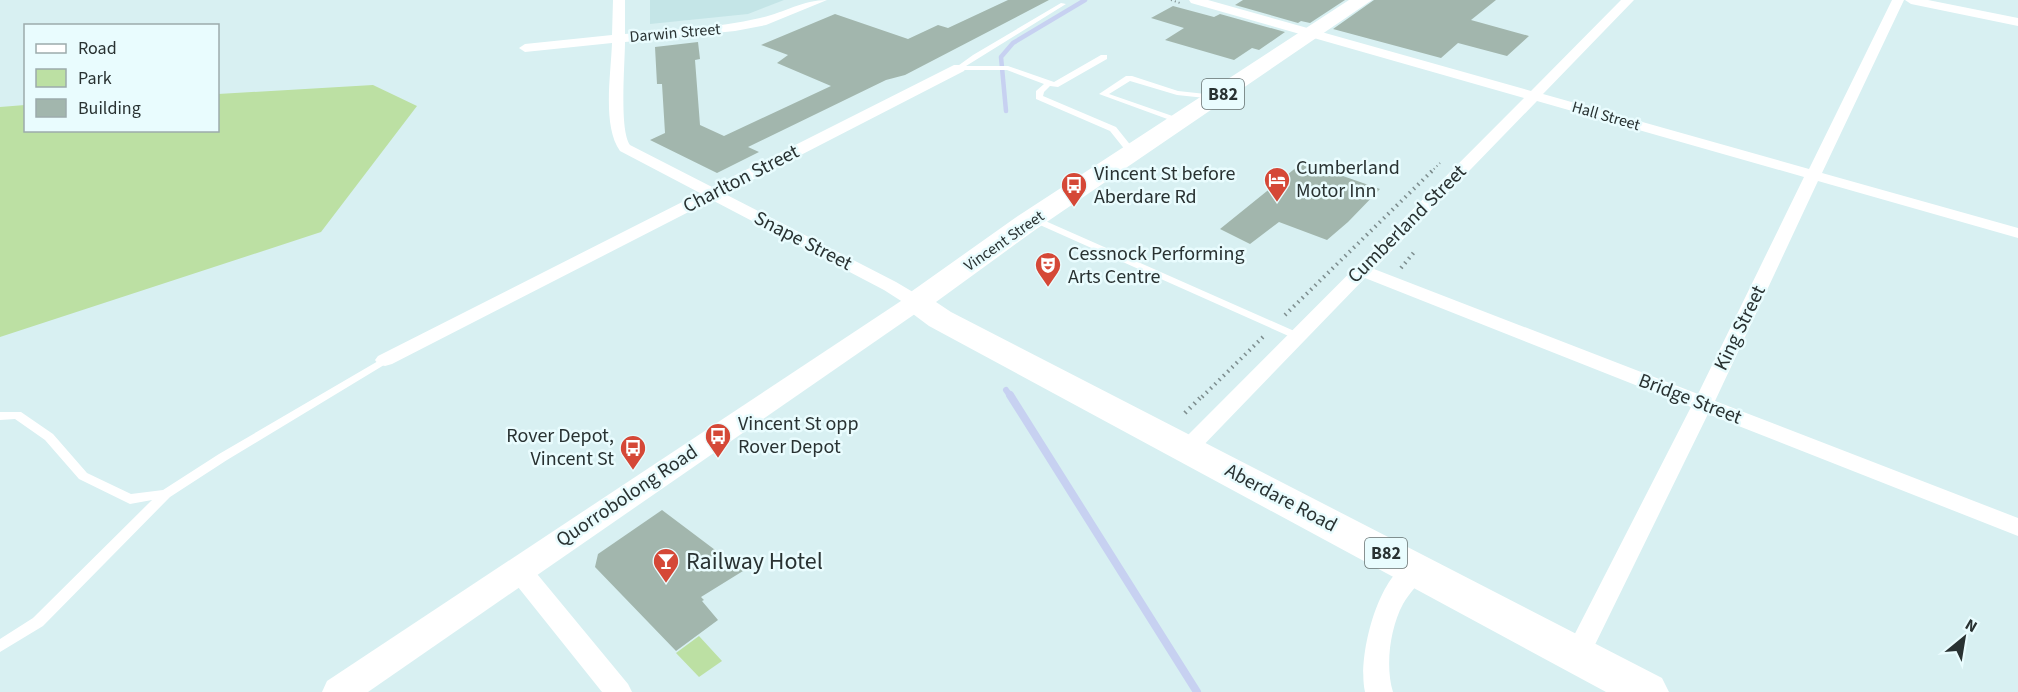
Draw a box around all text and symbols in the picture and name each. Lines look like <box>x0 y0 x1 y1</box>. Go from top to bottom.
street label: Darwin Street <box>629 18 722 48</box>
legend <box>24 24 219 132</box>
text: Road <box>78 36 117 61</box>
text: Park <box>78 66 112 91</box>
road number: B82 <box>1202 79 1244 109</box>
text: Building <box>78 96 141 121</box>
street label: Hall Street <box>1569 96 1643 136</box>
street label: Charlton Street <box>678 138 804 220</box>
place label: Cumberland Motor Inn <box>1296 154 1400 205</box>
street label: Cumberland Street <box>1341 158 1473 290</box>
place label: Vincent St before Aberdare Rd <box>1094 160 1236 211</box>
hotel icon: Cumberland Motor Inn <box>1262 165 1292 203</box>
bus stop icon: Vincent St before Aberdare Rd <box>1059 170 1089 208</box>
street label: Snape Street <box>749 204 857 278</box>
street label: Vincent Street <box>959 205 1049 277</box>
place label: Cessnock Performing Arts Centre <box>1068 240 1245 291</box>
theatre icon: Cessnock Performing Arts Centre <box>1033 250 1063 288</box>
street label: King Street <box>1707 280 1773 375</box>
street label: Bridge Street <box>1634 366 1746 432</box>
place label: Vincent St opp Rover Depot <box>738 410 858 461</box>
bus stop icon: Vincent St opp Rover Depot <box>703 421 733 459</box>
place label: Rover Depot, Vincent St <box>506 422 614 473</box>
bus stop icon: Rover Depot, Vincent St <box>618 433 648 471</box>
street label: Quorrobolong Road <box>551 438 703 554</box>
street label: Aberdare Road <box>1220 457 1342 539</box>
road number: B82 <box>1365 538 1407 568</box>
place label: Railway Hotel <box>686 544 823 579</box>
bar icon: Railway Hotel <box>651 546 681 584</box>
north arrow <box>1934 608 1994 668</box>
text: N <box>1961 614 1981 638</box>

